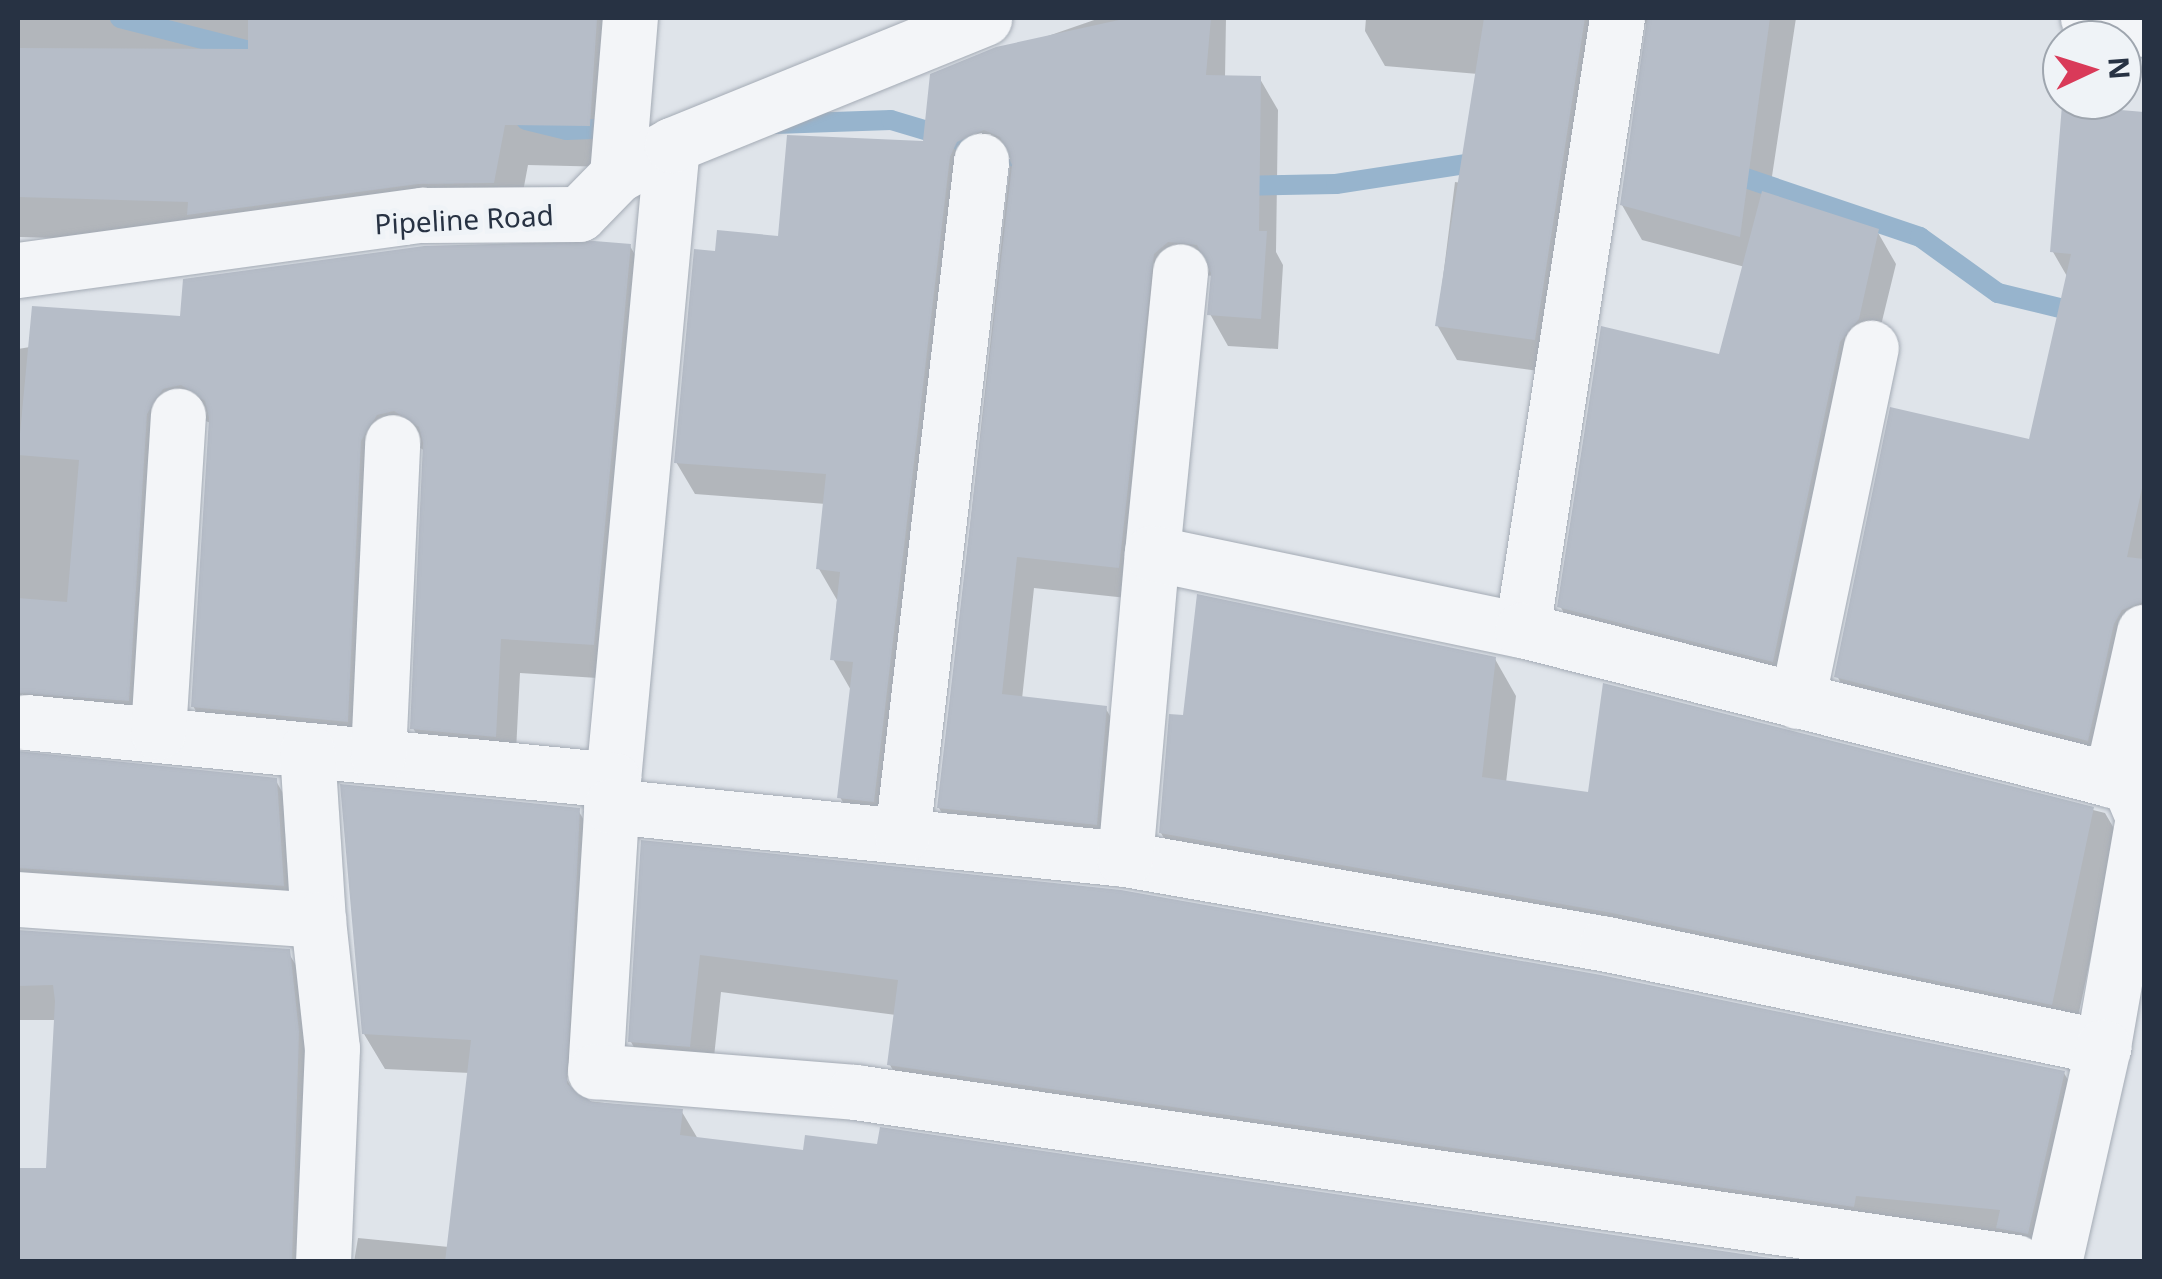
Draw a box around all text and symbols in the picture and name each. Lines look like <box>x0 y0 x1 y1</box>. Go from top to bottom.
north arrow <box>2042 20 2142 120</box>
text: N <box>2100 55 2140 81</box>
street label: Pipeline Road <box>374 198 554 240</box>

